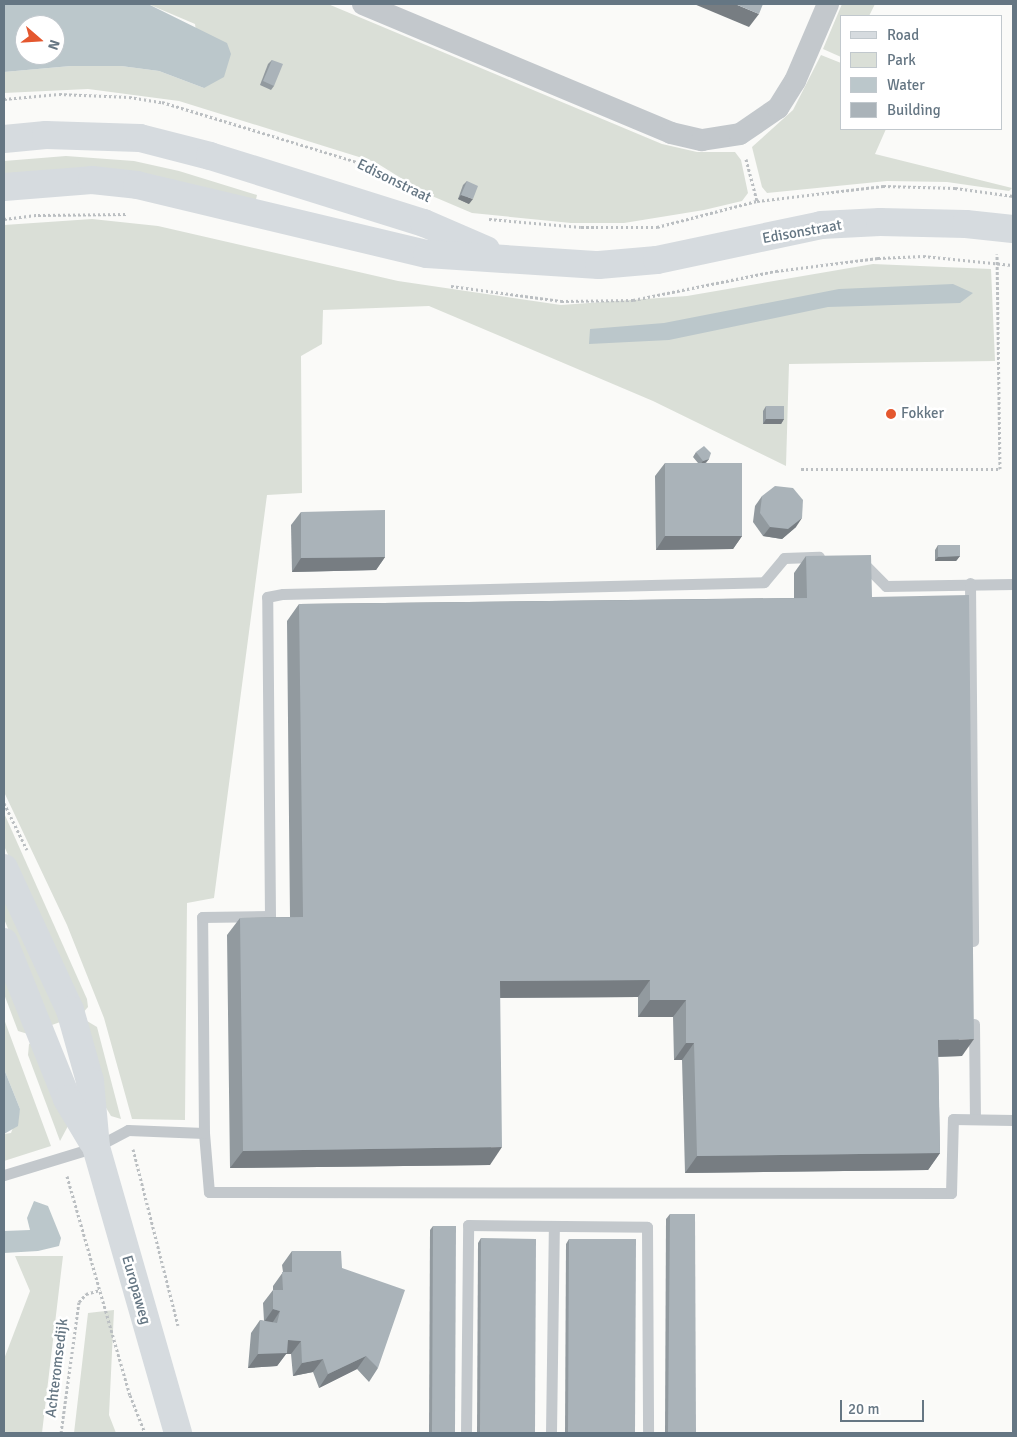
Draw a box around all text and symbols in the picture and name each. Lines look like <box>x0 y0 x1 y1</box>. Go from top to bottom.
north arrow <box>15 15 65 65</box>
legend <box>840 15 1002 130</box>
text: Road <box>887 26 919 44</box>
text: N <box>44 37 63 52</box>
text: Park <box>887 51 916 69</box>
text: Water <box>887 76 925 94</box>
text: Building <box>887 101 941 119</box>
street label: Edisonstraat <box>354 155 434 207</box>
street label: Edisonstraat <box>761 216 843 248</box>
place label: Fokker <box>901 405 944 423</box>
marker: Fokker <box>885 408 897 420</box>
street label: Europaweg <box>118 1253 154 1327</box>
street label: Achteromsedijk <box>42 1317 72 1419</box>
scale bar <box>842 1390 926 1422</box>
text: 20 m <box>848 1400 879 1418</box>

